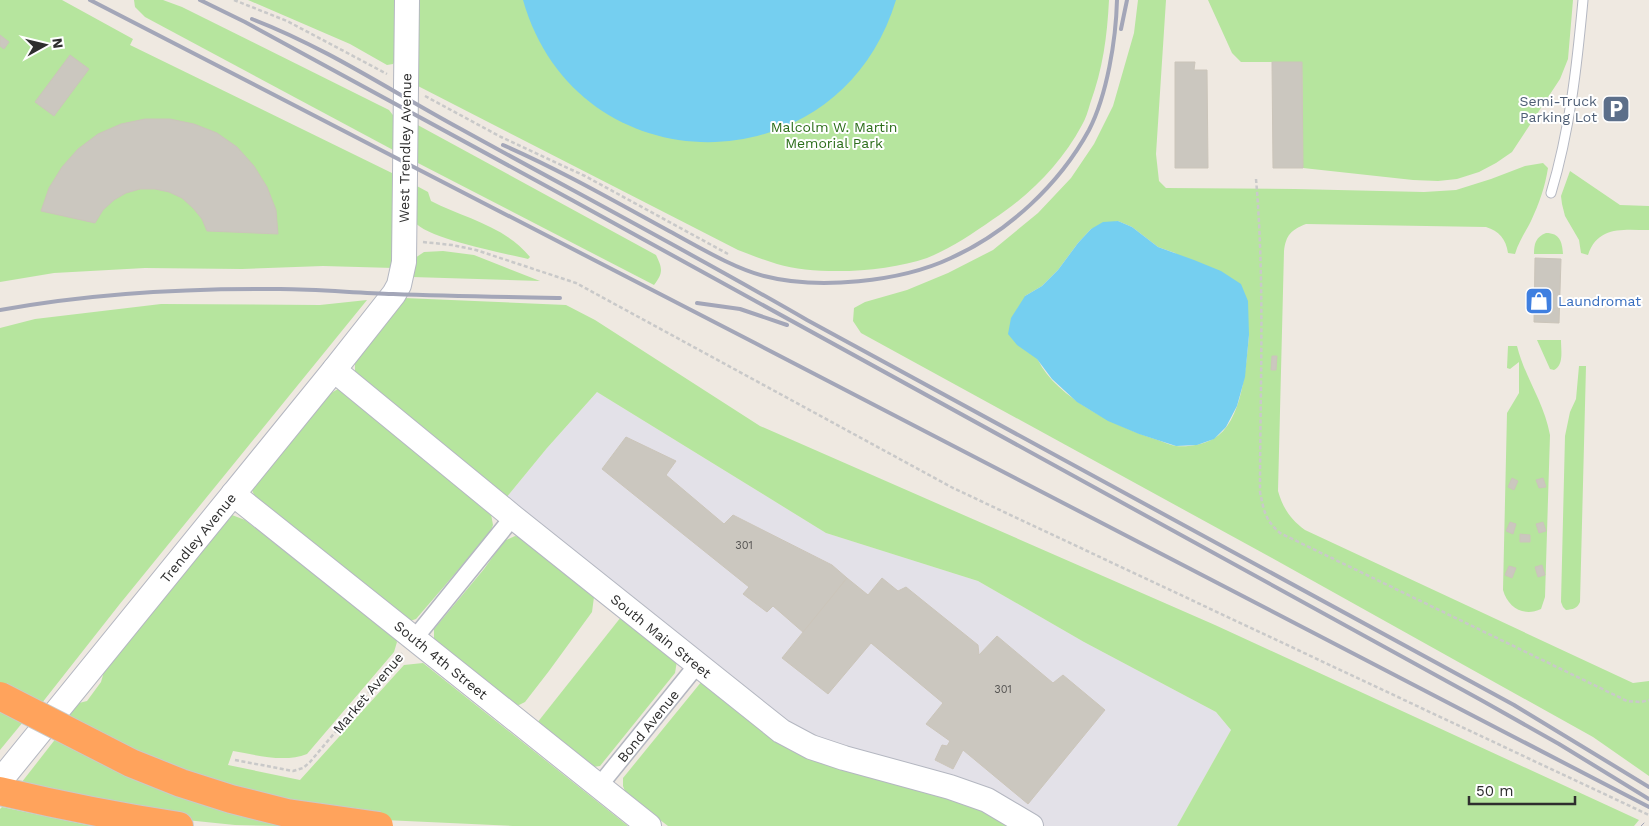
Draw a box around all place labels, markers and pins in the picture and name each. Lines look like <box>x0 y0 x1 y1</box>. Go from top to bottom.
place label: Semi-Truck Parking Lot <box>1519 93 1597 125</box>
parking icon: Semi-Truck Parking Lot <box>1601 94 1631 124</box>
shop icon: Laundromat <box>1524 286 1554 316</box>
place label: Laundromat <box>1558 293 1641 309</box>

